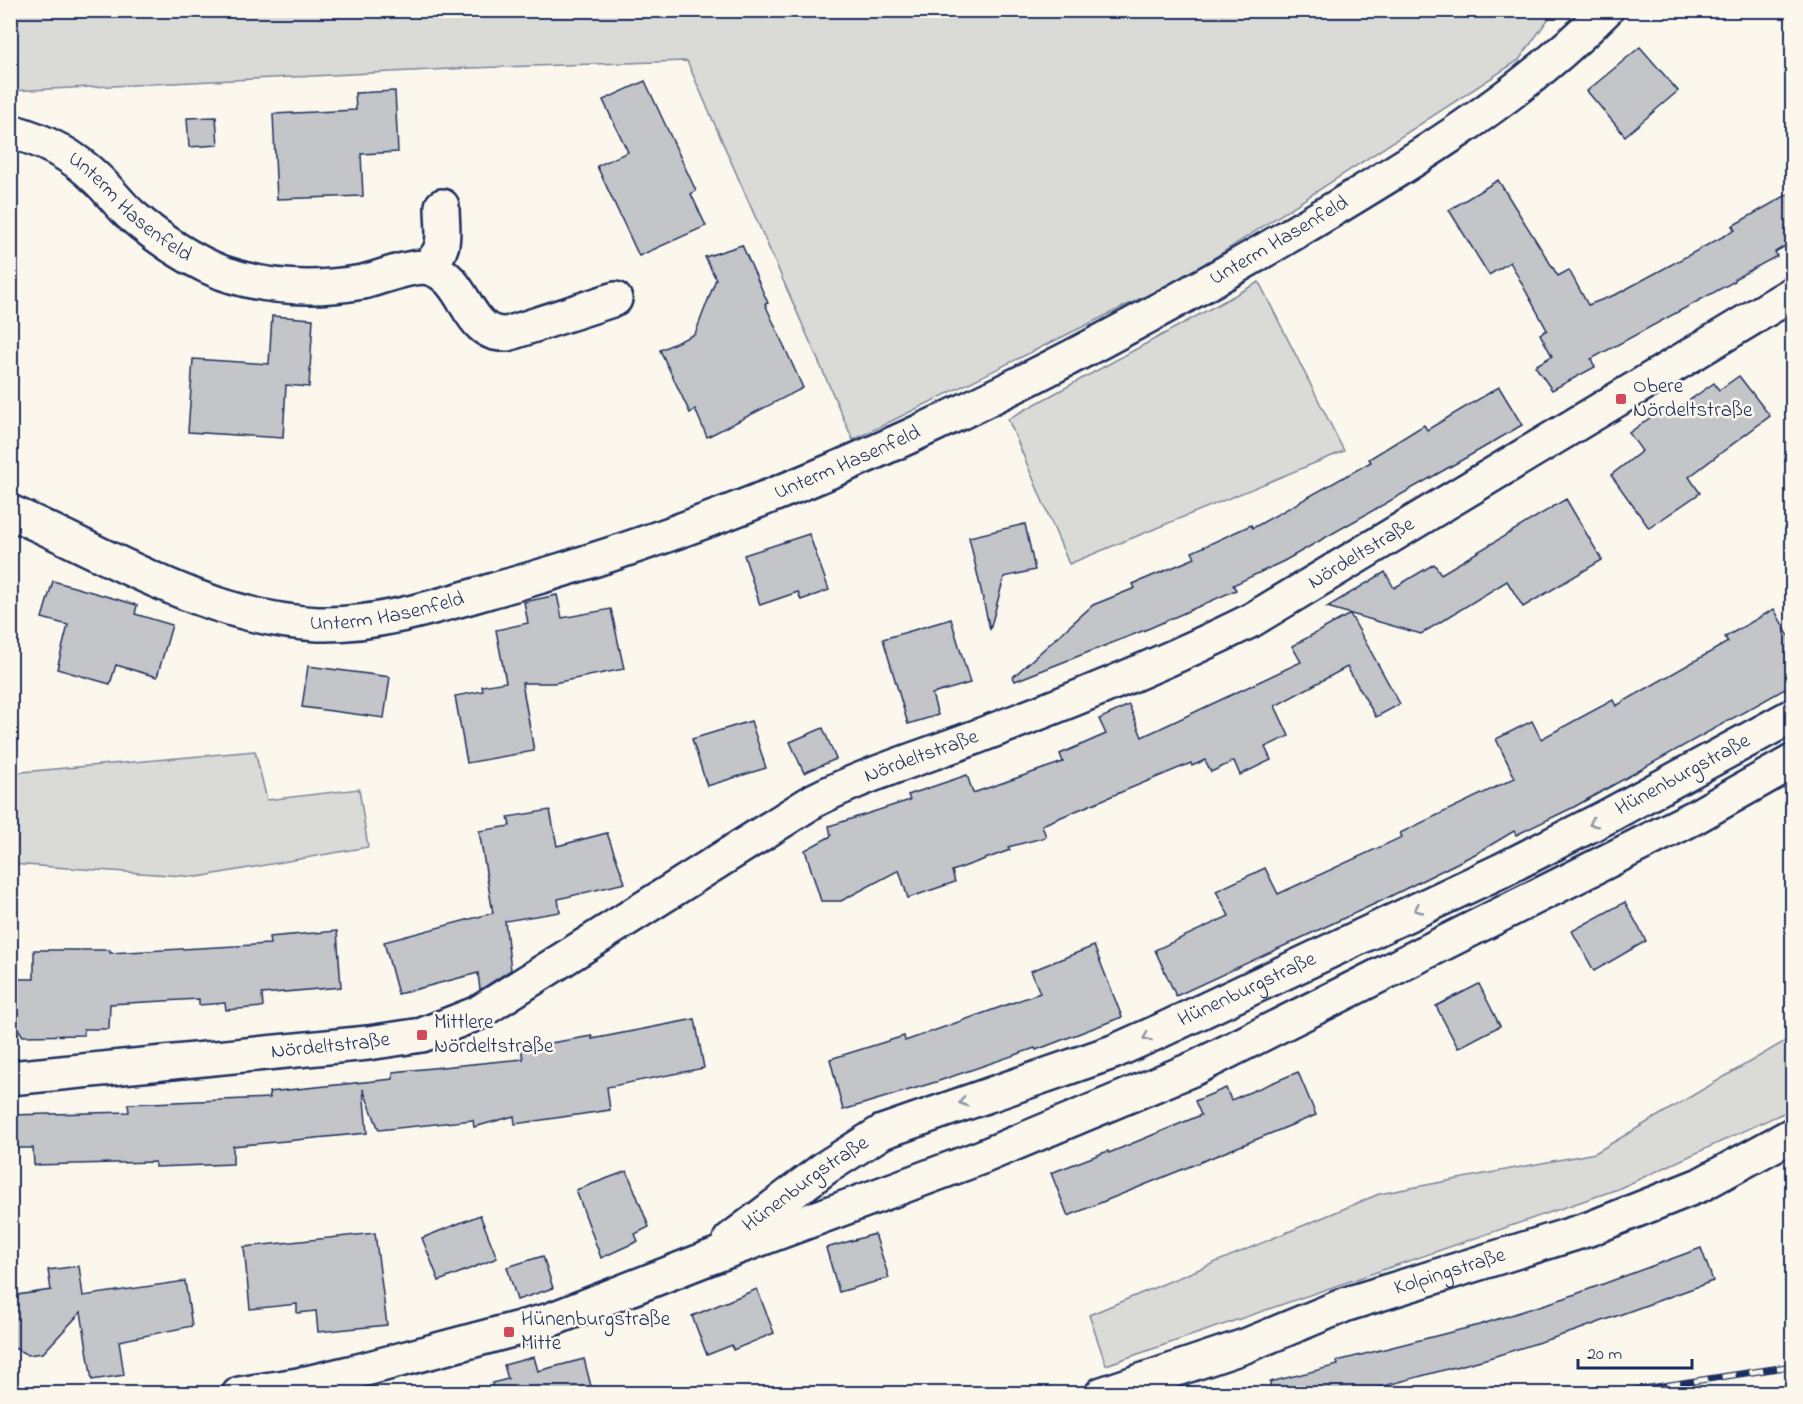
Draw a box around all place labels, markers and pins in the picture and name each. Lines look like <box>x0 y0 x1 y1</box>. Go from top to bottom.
place label: Obere Nördeltstraße <box>1633 372 1753 426</box>
marker: Obere Nördeltstraße <box>1614 392 1628 406</box>
place label: Mittlere Nördeltstraße <box>434 1008 554 1062</box>
marker: Mittlere Nördeltstraße <box>415 1028 429 1042</box>
place label: Hünenburgstraße Mitte <box>521 1305 671 1359</box>
marker: Hünenburgstraße Mitte <box>502 1325 516 1339</box>

